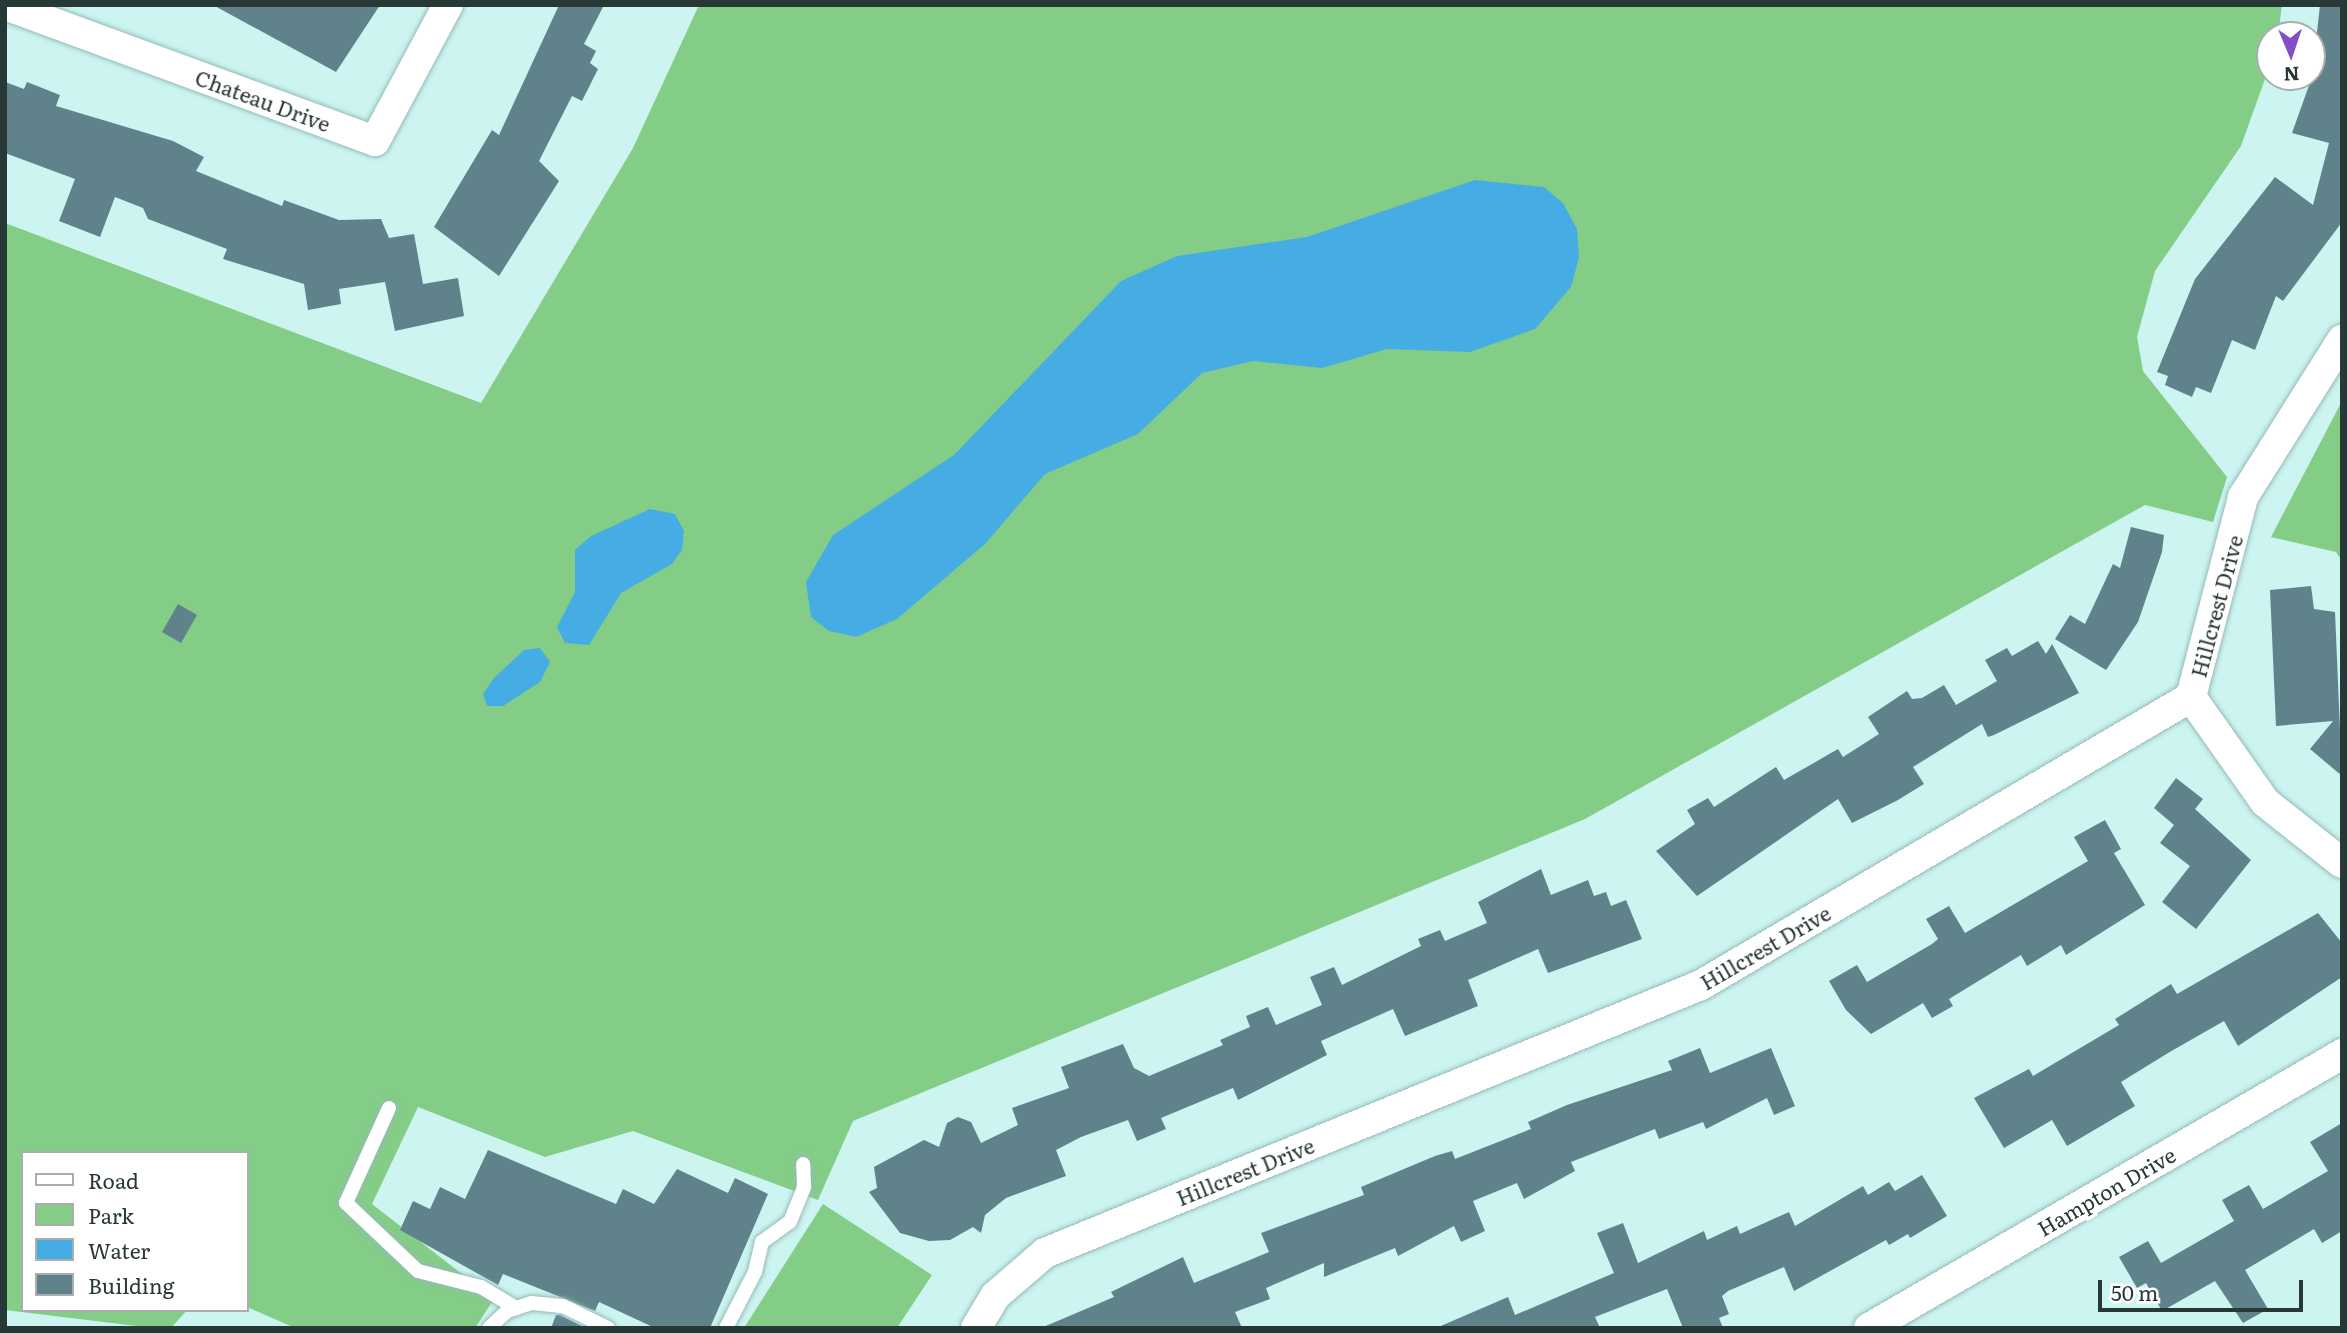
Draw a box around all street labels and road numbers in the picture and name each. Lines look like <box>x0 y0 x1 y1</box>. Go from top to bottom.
street label: Chateau Drive <box>192 64 334 136</box>
street label: Hillcrest Drive <box>2185 532 2247 680</box>
street label: Hillcrest Drive <box>1695 899 1835 995</box>
street label: Hillcrest Drive <box>1172 1132 1318 1210</box>
street label: Hampton Drive <box>2032 1141 2180 1241</box>

